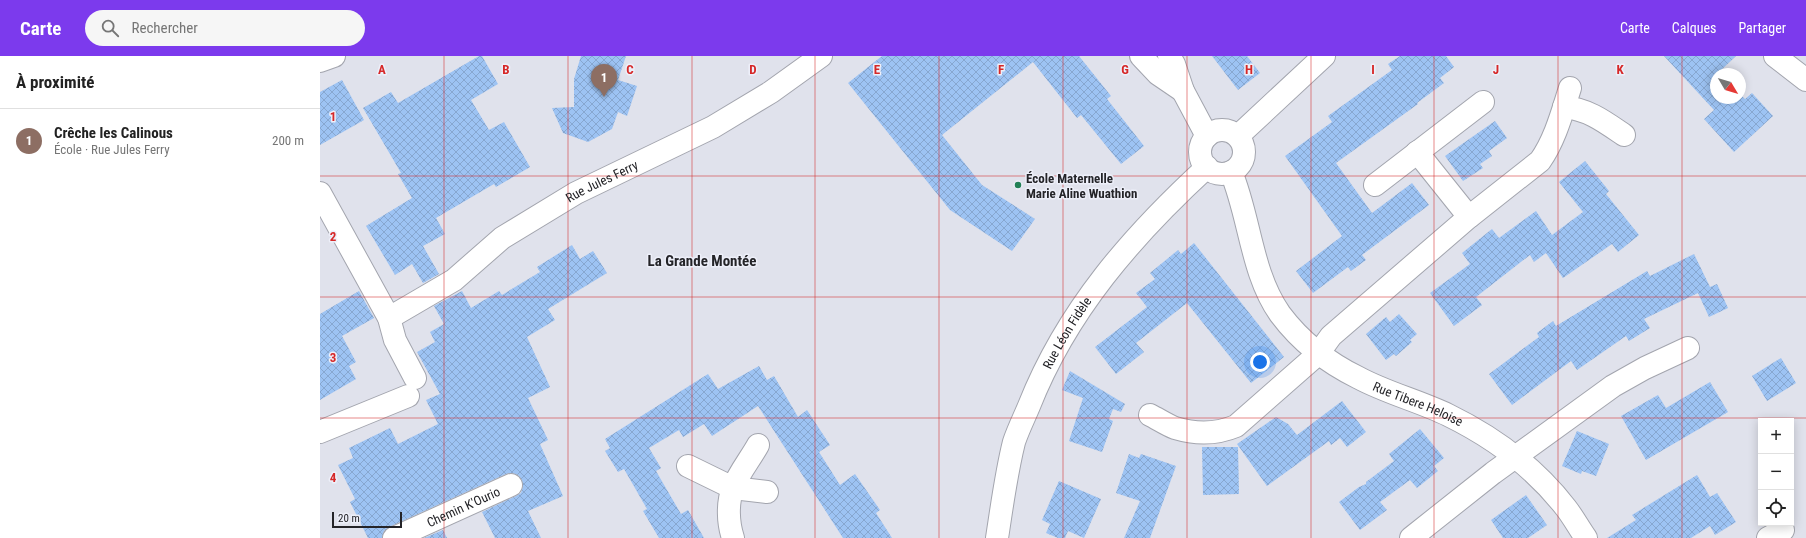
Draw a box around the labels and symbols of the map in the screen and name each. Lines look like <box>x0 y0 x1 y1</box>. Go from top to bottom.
text: A <box>378 62 386 77</box>
text: B <box>502 62 510 77</box>
text: C <box>626 62 634 77</box>
text: D <box>749 62 757 77</box>
text: E <box>874 62 881 77</box>
text: F <box>998 62 1004 77</box>
text: G <box>1121 62 1129 77</box>
text: H <box>1245 62 1253 77</box>
text: I <box>1371 62 1375 77</box>
text: J <box>1493 62 1499 77</box>
text: K <box>1616 62 1624 77</box>
pin: 1 <box>591 64 617 97</box>
north arrow <box>1710 68 1746 104</box>
text: 1 <box>330 109 336 124</box>
street label: Rue Jules Ferry <box>563 157 641 205</box>
place label: École Maternelle Marie Aline Wuathion <box>1026 171 1137 201</box>
marker: École Maternelle Marie Aline Wuathion <box>1013 180 1023 190</box>
text: 2 <box>330 229 337 244</box>
district label: La Grande Montée <box>648 252 756 270</box>
street label: Rue Léon Fidèle <box>1039 294 1094 371</box>
text: 3 <box>330 350 336 365</box>
your location <box>1250 352 1270 372</box>
street label: Rue Tibere Heloise <box>1371 378 1466 429</box>
text: 4 <box>330 470 337 485</box>
street label: Chemin K'Ourio <box>424 484 502 530</box>
scale bar <box>332 510 402 529</box>

